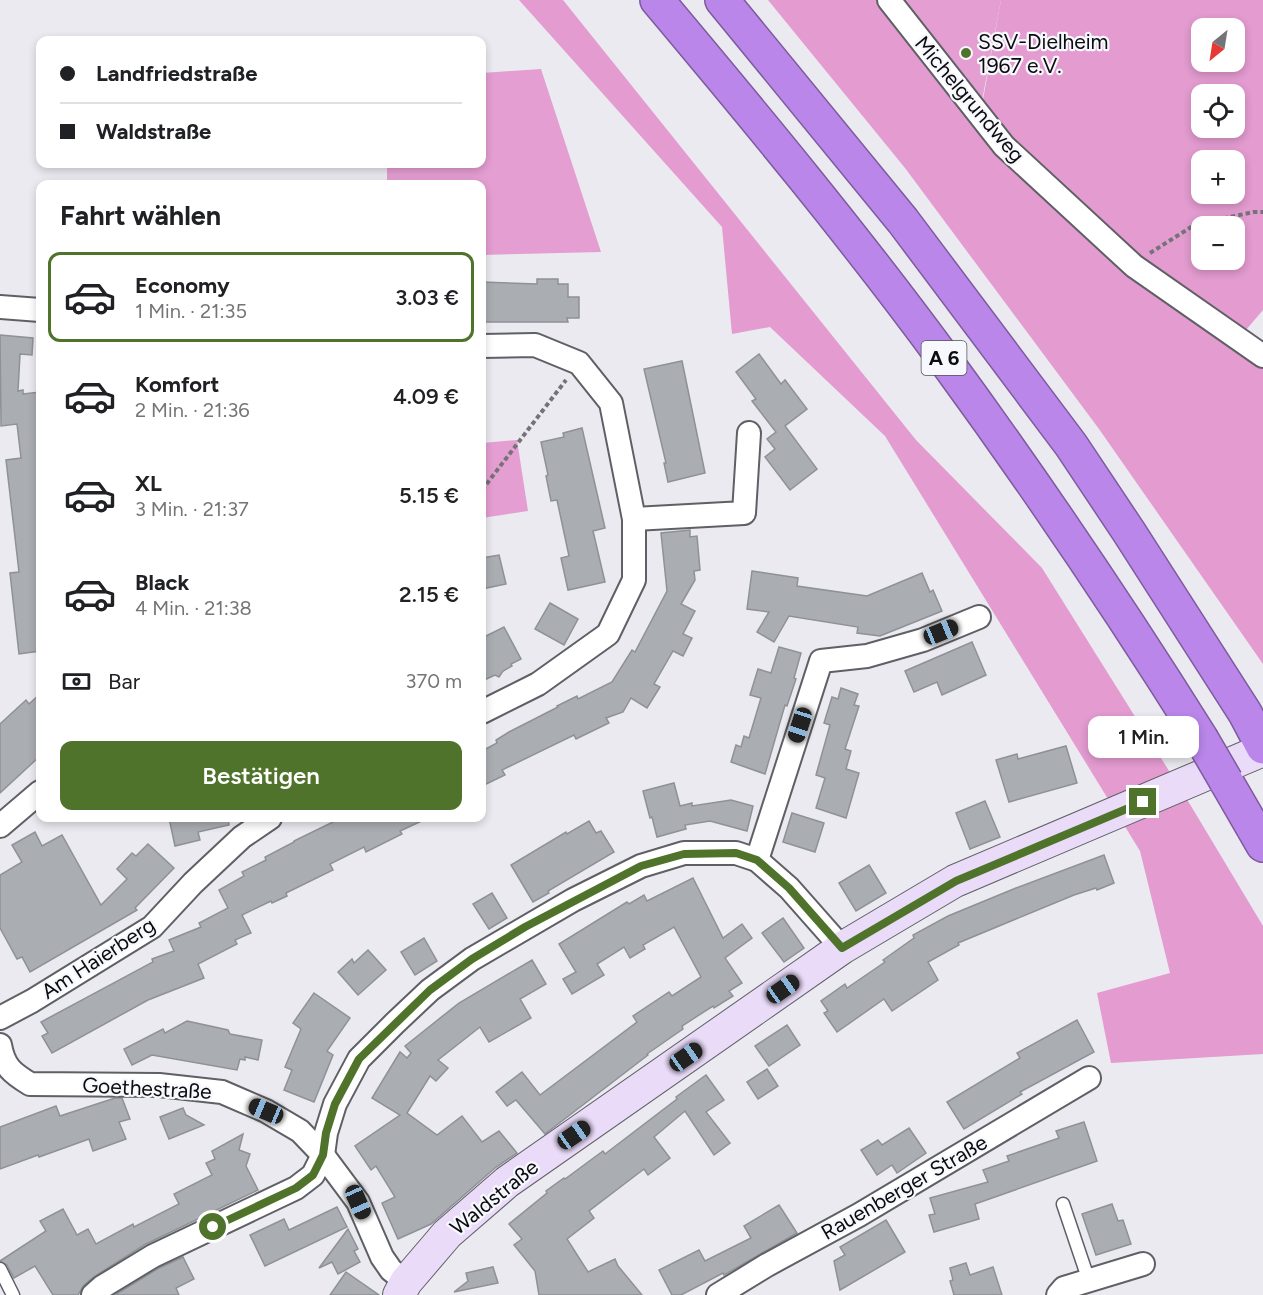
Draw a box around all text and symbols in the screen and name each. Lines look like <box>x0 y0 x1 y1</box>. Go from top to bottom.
north arrow <box>1191 18 1245 72</box>
map controls <box>1191 18 1245 270</box>
place label: SSV-Dielheim 1967 e.V. <box>978 29 1108 78</box>
street label: Michelgrundweg <box>910 31 1030 167</box>
marker: SSV-Dielheim 1967 e.V. <box>959 46 973 60</box>
text: Landfriedstraße <box>96 60 257 87</box>
button: locate <box>1191 84 1245 138</box>
text: Waldstraße <box>96 118 211 145</box>
button: + <box>1191 150 1245 204</box>
text: Fahrt wählen <box>60 199 221 232</box>
button: − <box>1191 216 1245 270</box>
icon: car <box>63 270 117 324</box>
text: Economy <box>135 272 230 299</box>
text: 3.03 € <box>395 284 459 311</box>
text: 1 Min. · 21:35 <box>135 299 247 323</box>
road number: A 6 <box>922 341 966 375</box>
icon: car <box>63 369 117 423</box>
text: Komfort <box>135 371 219 398</box>
text: 4.09 € <box>393 383 459 410</box>
text: 2 Min. · 21:36 <box>135 398 250 422</box>
icon: car <box>63 468 117 522</box>
text: XL <box>135 470 162 497</box>
text: 5.15 € <box>399 482 459 509</box>
text: 3 Min. · 21:37 <box>135 497 249 521</box>
icon: car <box>63 567 117 621</box>
text: Black <box>135 569 189 596</box>
text: 2.15 € <box>399 581 459 608</box>
text: 4 Min. · 21:38 <box>135 596 252 620</box>
car <box>921 617 961 647</box>
icon: cash <box>60 665 93 698</box>
text: Bar <box>108 668 140 695</box>
text: 370 m <box>406 669 462 693</box>
car <box>786 705 814 745</box>
callout: 1 Min. <box>1088 715 1198 757</box>
text: 1 Min. <box>1118 725 1169 749</box>
button: Bestätigen <box>60 741 462 810</box>
route end <box>1129 788 1156 815</box>
street label: Am Haierberg <box>37 912 159 1004</box>
car <box>763 971 803 1007</box>
car <box>666 1039 706 1075</box>
street label: Goethestraße <box>82 1072 212 1104</box>
car <box>246 1096 286 1126</box>
car <box>554 1117 594 1153</box>
street label: Rauenberger Straße <box>816 1129 992 1245</box>
street label: Waldstraße <box>445 1154 543 1240</box>
car <box>342 1182 374 1222</box>
route start <box>199 1213 226 1240</box>

